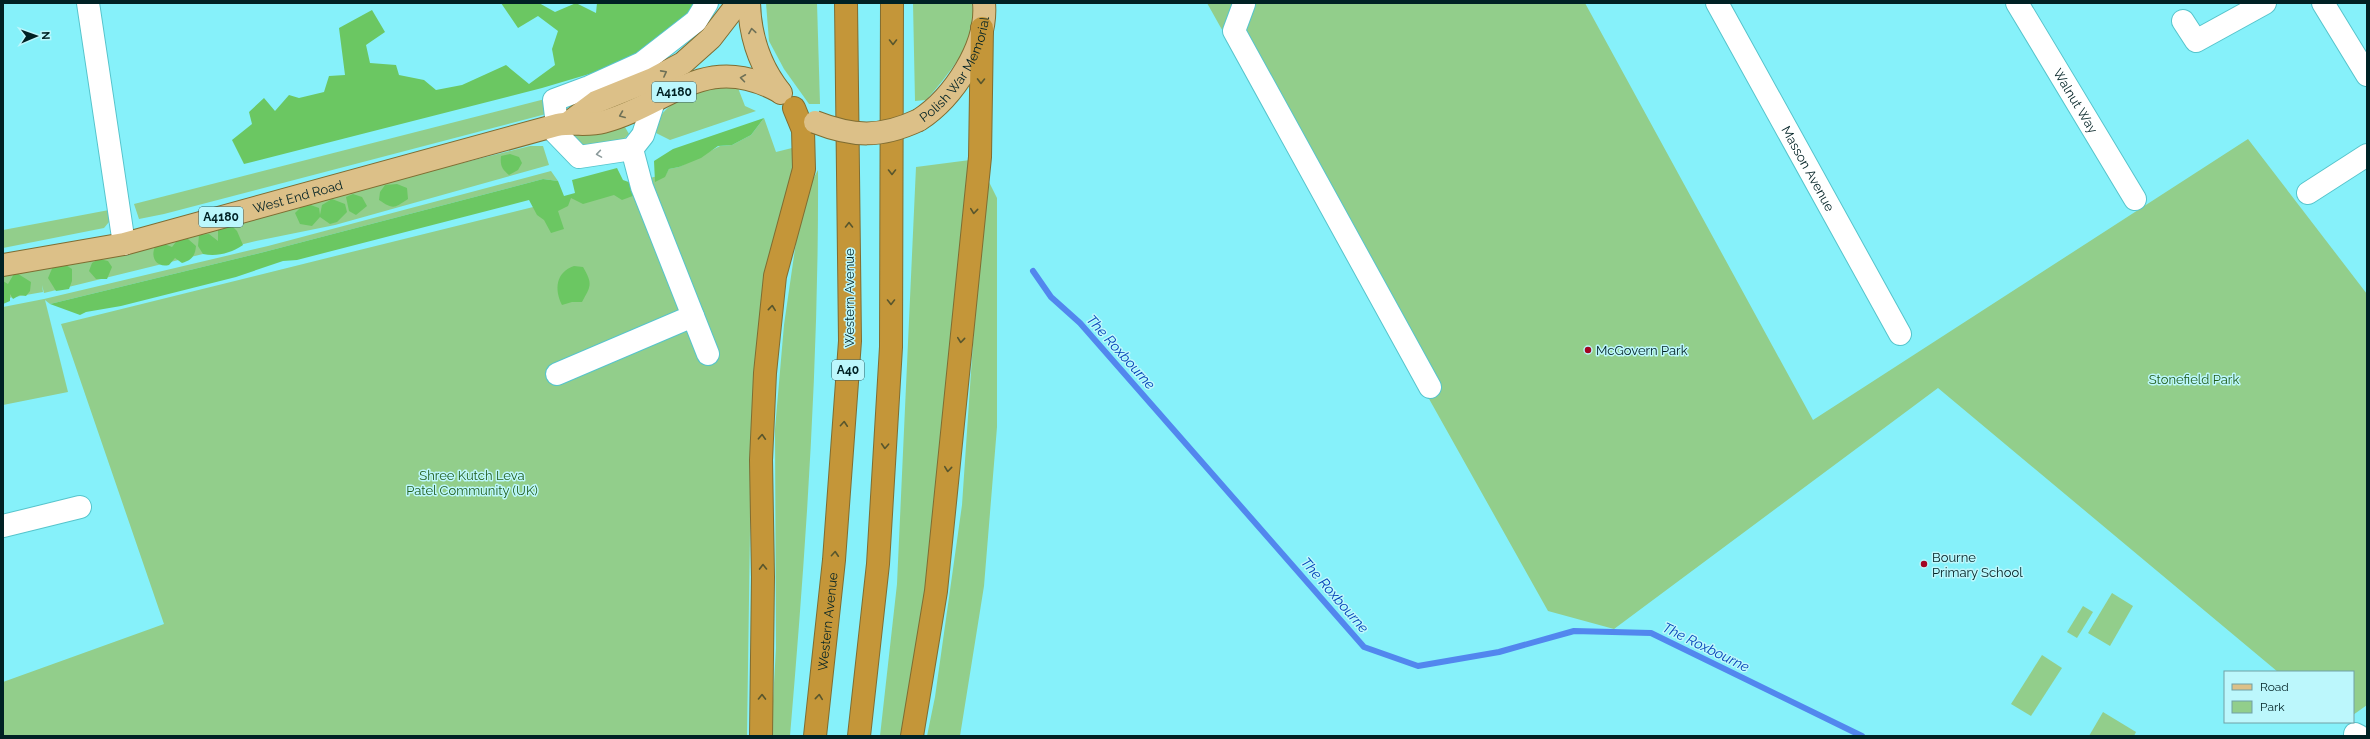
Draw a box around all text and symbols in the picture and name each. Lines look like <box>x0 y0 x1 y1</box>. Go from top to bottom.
north arrow <box>16 16 56 56</box>
street label: Polish War Memorial <box>916 16 992 125</box>
one-way arrow <box>748 28 757 34</box>
text: N <box>39 31 52 40</box>
one-way arrow <box>889 39 897 45</box>
street label: Walnut Way <box>2051 66 2101 136</box>
one-way arrow <box>660 70 667 77</box>
one-way arrow <box>740 74 747 83</box>
one-way arrow <box>977 78 985 84</box>
road number: A4180 <box>652 82 696 102</box>
one-way arrow <box>618 110 625 118</box>
street label: Masson Avenue <box>1779 123 1838 214</box>
one-way arrow <box>595 149 602 158</box>
one-way arrow <box>888 169 896 175</box>
street label: West End Road <box>251 177 344 216</box>
road number: A4180 <box>199 207 243 227</box>
one-way arrow <box>970 208 979 214</box>
one-way arrow <box>845 222 853 228</box>
street label: Western Avenue <box>842 248 857 348</box>
one-way arrow <box>887 299 895 305</box>
one-way arrow <box>767 304 776 311</box>
water label: The Roxbourne <box>1083 312 1159 393</box>
one-way arrow <box>957 337 966 343</box>
place label: McGovern Park <box>1596 343 1688 358</box>
marker: McGovern Park <box>1583 345 1593 355</box>
road number: A40 <box>832 360 864 380</box>
park label: Stonefield Park <box>2149 372 2239 387</box>
one-way arrow <box>840 421 849 427</box>
one-way arrow <box>758 434 766 440</box>
one-way arrow <box>880 443 889 449</box>
one-way arrow <box>944 466 953 472</box>
park label: Shree Kutch Leva Patel Community (UK) <box>406 468 538 498</box>
place label: Bourne Primary School <box>1932 550 2023 580</box>
one-way arrow <box>830 551 839 557</box>
water label: The Roxbourne <box>1298 554 1372 636</box>
marker: Bourne Primary School <box>1919 559 1929 569</box>
one-way arrow <box>759 564 767 570</box>
street label: Western Avenue <box>815 571 840 672</box>
water label: The Roxbourne <box>1660 619 1752 675</box>
legend <box>2224 671 2354 723</box>
text: Road <box>2260 680 2289 694</box>
one-way arrow <box>758 694 766 700</box>
one-way arrow <box>815 694 824 700</box>
text: Park <box>2260 700 2285 714</box>

